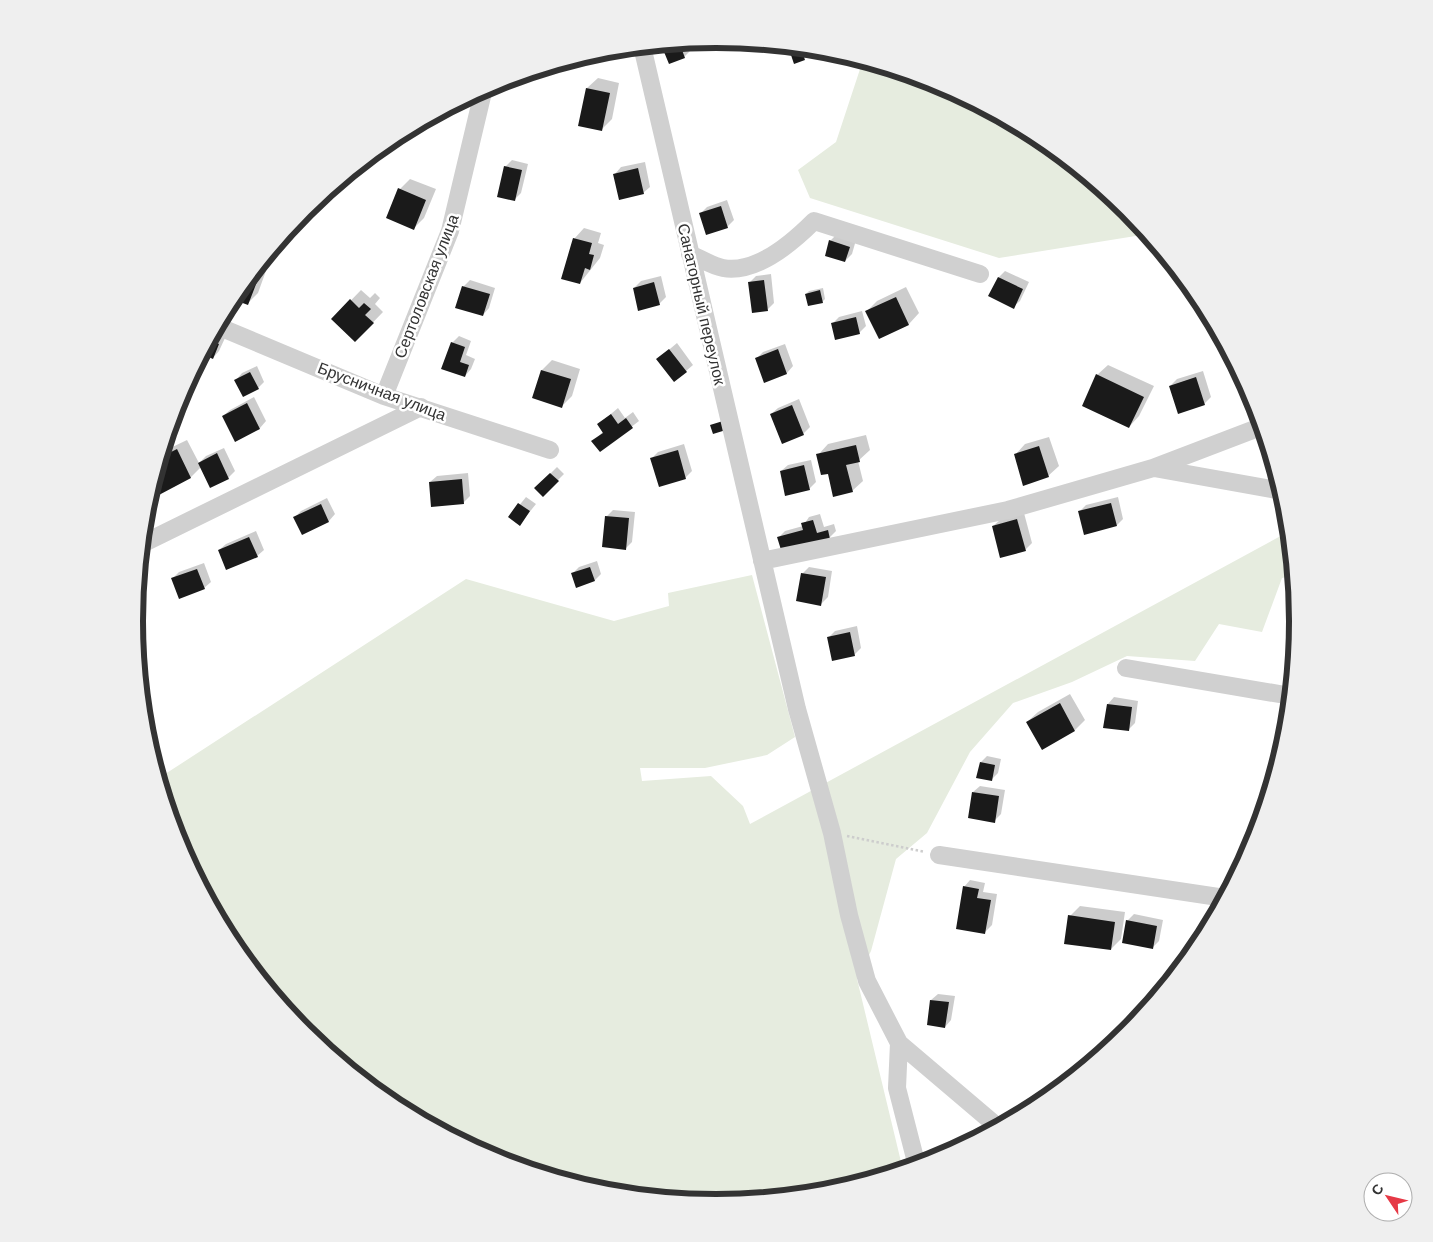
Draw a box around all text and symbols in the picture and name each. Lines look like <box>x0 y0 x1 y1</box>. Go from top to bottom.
street label: Сертоловская улица <box>391 212 462 361</box>
street label: Санаторный переулок <box>675 222 729 387</box>
street label: Брусничная улица <box>315 359 448 424</box>
north arrow <box>1363 1172 1413 1222</box>
text: С <box>1368 1181 1387 1198</box>

